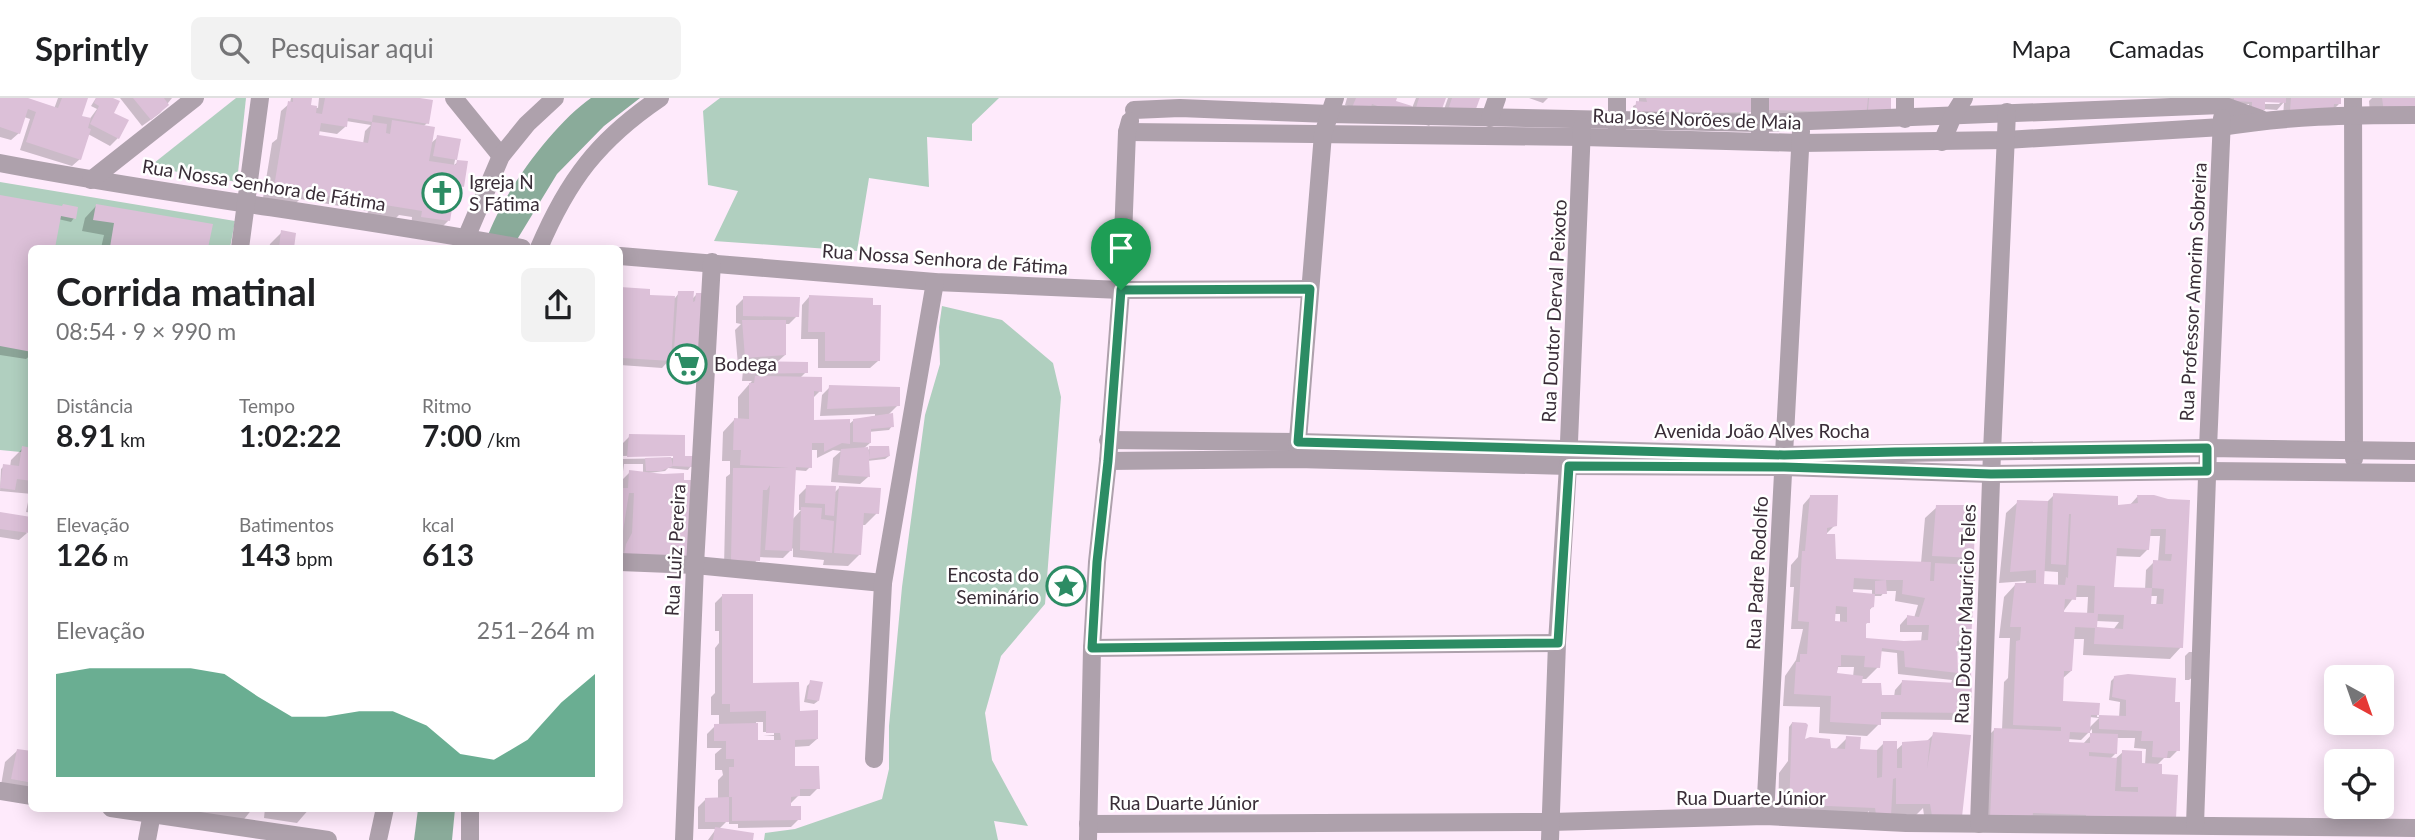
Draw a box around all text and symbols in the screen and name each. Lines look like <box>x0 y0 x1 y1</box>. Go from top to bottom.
search box <box>191 17 681 80</box>
text: Sprintly <box>35 28 149 68</box>
icon: search <box>215 29 253 67</box>
text: Pesquisar aqui <box>271 32 434 64</box>
text: Mapa <box>2012 34 2071 63</box>
text: Camadas <box>2109 34 2204 63</box>
text: Compartilhar <box>2242 34 2380 63</box>
street label: Rua José Norões de Maia <box>1592 103 1802 134</box>
street label: Rua Nossa Senhora de Fátima <box>141 154 388 215</box>
street label: Rua Professor Amorim Sobreira <box>2174 162 2211 422</box>
place label: Igreja N S Fátima <box>469 170 540 215</box>
church icon: Igreja N S Fátima <box>421 172 463 214</box>
street label: Rua Doutor Derval Peixoto <box>1536 199 1571 423</box>
pin <box>1091 218 1151 290</box>
icon: arrive <box>1102 229 1140 267</box>
street label: Rua Nossa Senhora de Fátima <box>821 238 1069 279</box>
text: Corrida matinal <box>56 268 316 314</box>
button: share <box>521 268 595 342</box>
text: 08:54 · 9 × 990 m <box>56 317 236 345</box>
supermarket icon: Bodega <box>666 343 708 385</box>
place label: Bodega <box>714 352 777 375</box>
text: Distância <box>56 394 133 417</box>
text: Tempo <box>239 394 295 417</box>
text: Ritmo <box>422 394 472 417</box>
text: 8.91 <box>56 417 115 453</box>
text: 1:02:22 <box>239 417 341 453</box>
text: 7:00 <box>422 417 482 453</box>
street label: Avenida João Alves Rocha <box>1654 419 1870 442</box>
text: km <box>115 428 145 451</box>
text: /km <box>482 428 521 451</box>
street label: Rua Luiz Pereira <box>660 483 689 617</box>
street label: Rua Padre Rodolfo <box>1741 495 1772 651</box>
street label: Rua Doutor Mauricio Teles <box>1949 504 1980 724</box>
text: Elevação <box>56 513 130 536</box>
text: Batimentos <box>239 513 334 536</box>
text: kcal <box>422 513 454 536</box>
text: 126 <box>56 536 108 572</box>
text: 143 <box>239 536 291 572</box>
text: 613 <box>422 536 474 572</box>
text: m <box>108 547 129 570</box>
text: bpm <box>291 547 333 570</box>
place label: Encosta do Seminário <box>947 563 1039 608</box>
place icon: Encosta do Seminário <box>1045 565 1087 607</box>
text: Elevação <box>56 616 145 644</box>
text: 251–264 m <box>477 616 595 644</box>
north arrow <box>2324 665 2394 735</box>
map controls <box>2324 665 2394 819</box>
button: locate <box>2324 749 2394 819</box>
street label: Rua Duarte Júnior <box>1676 786 1826 809</box>
street label: Rua Duarte Júnior <box>1109 791 1259 814</box>

